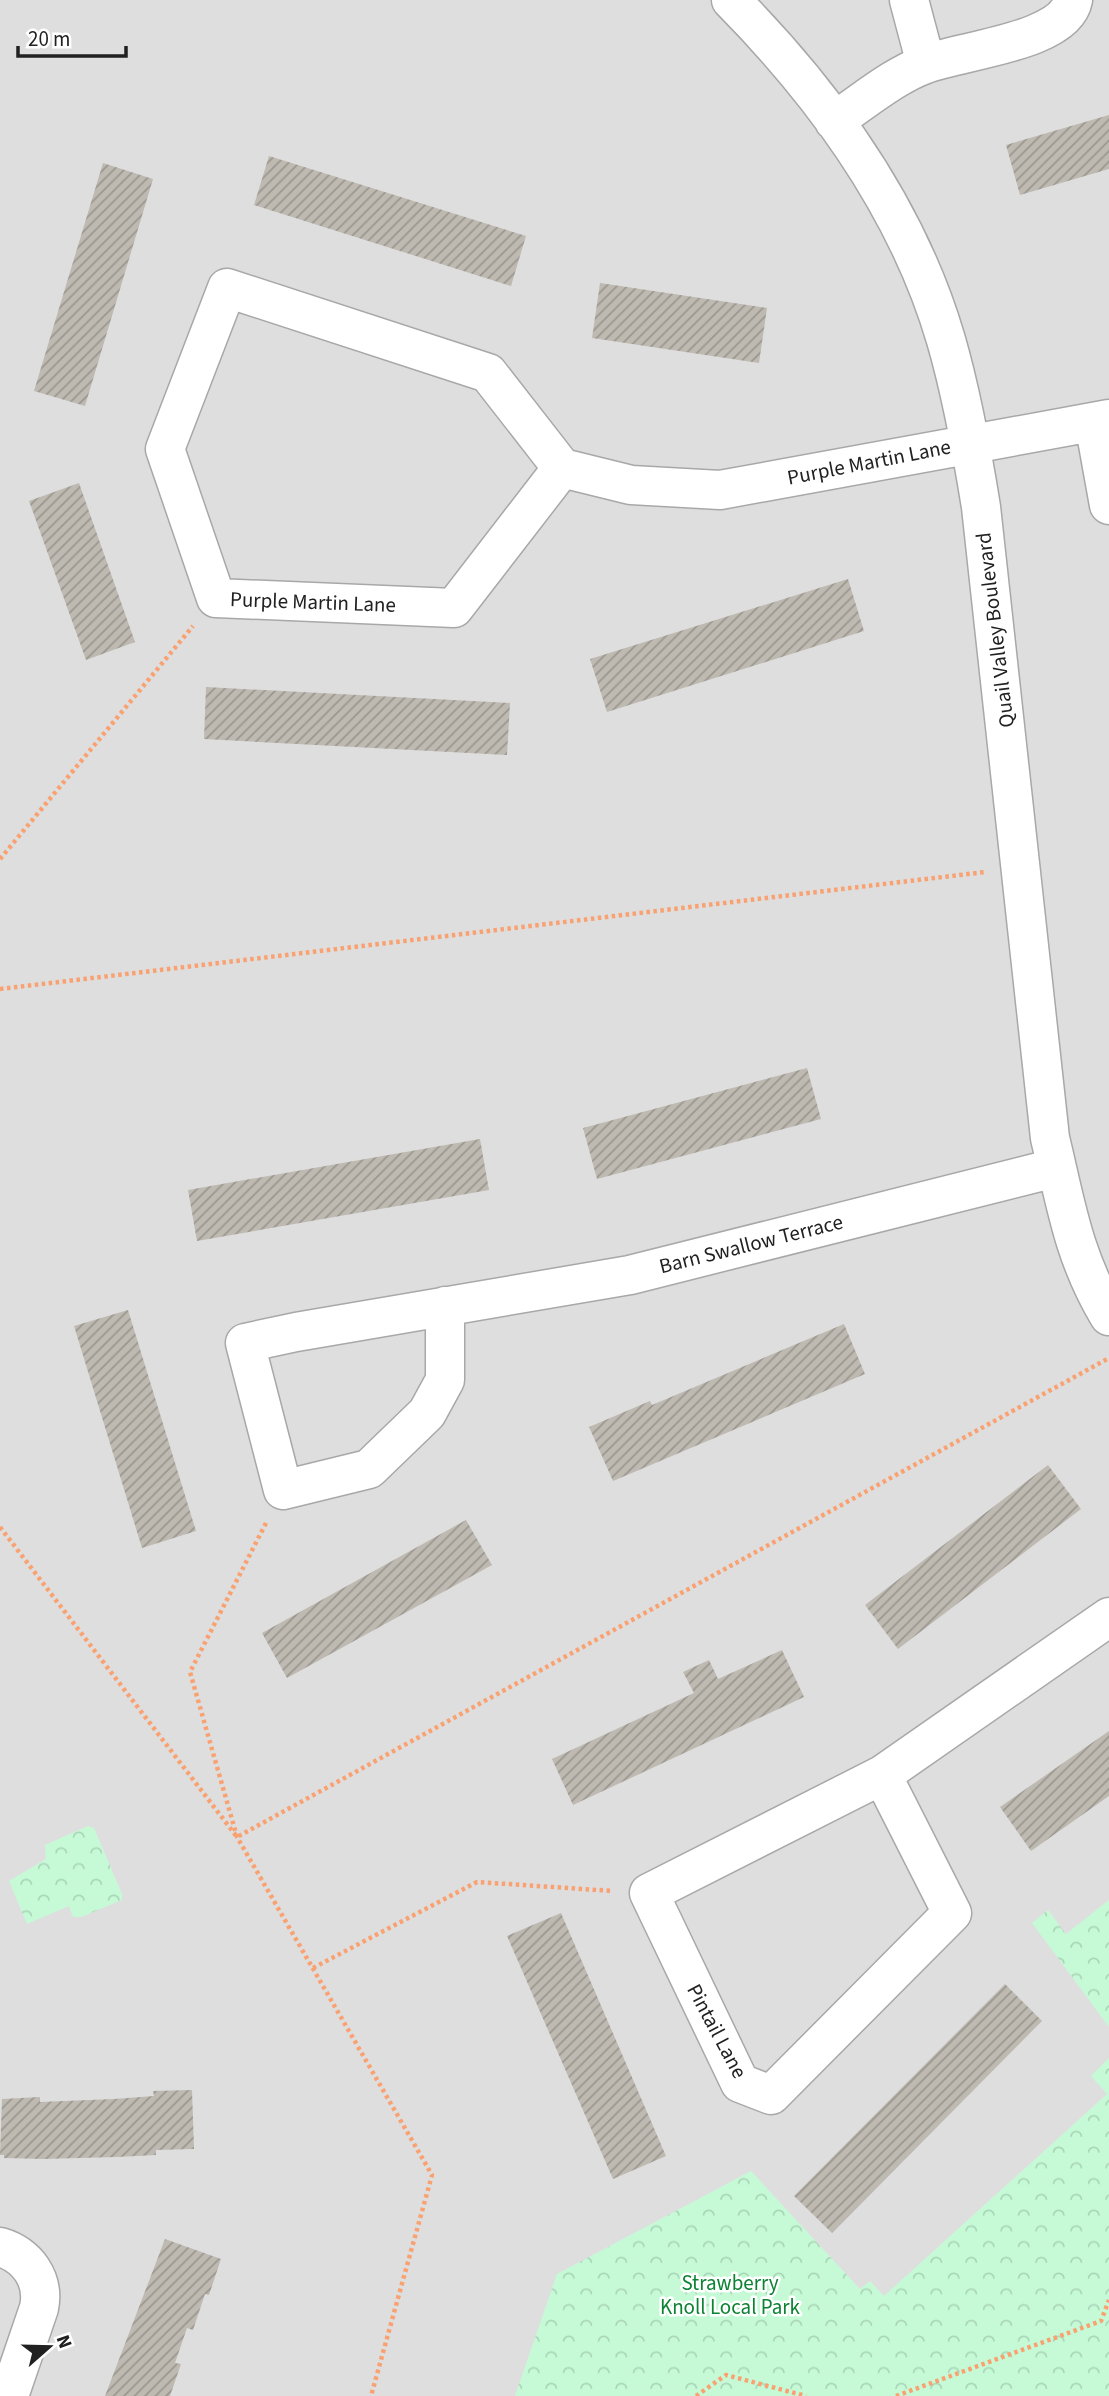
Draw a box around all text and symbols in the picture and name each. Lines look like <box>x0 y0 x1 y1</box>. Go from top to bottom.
scale bar <box>18 14 126 58</box>
text: 20 m <box>28 24 70 54</box>
street label: Purple Martin Lane <box>785 431 953 493</box>
street label: Quail Valley Boulevard <box>968 531 1022 729</box>
street label: Purple Martin Lane <box>230 584 396 620</box>
street label: Barn Swallow Terrace <box>656 1207 846 1281</box>
street label: Pintail Lane <box>680 1978 754 2084</box>
park label: Strawberry Knoll Local Park <box>660 2268 801 2322</box>
north arrow <box>14 2312 84 2382</box>
text: N <box>49 2331 78 2352</box>

